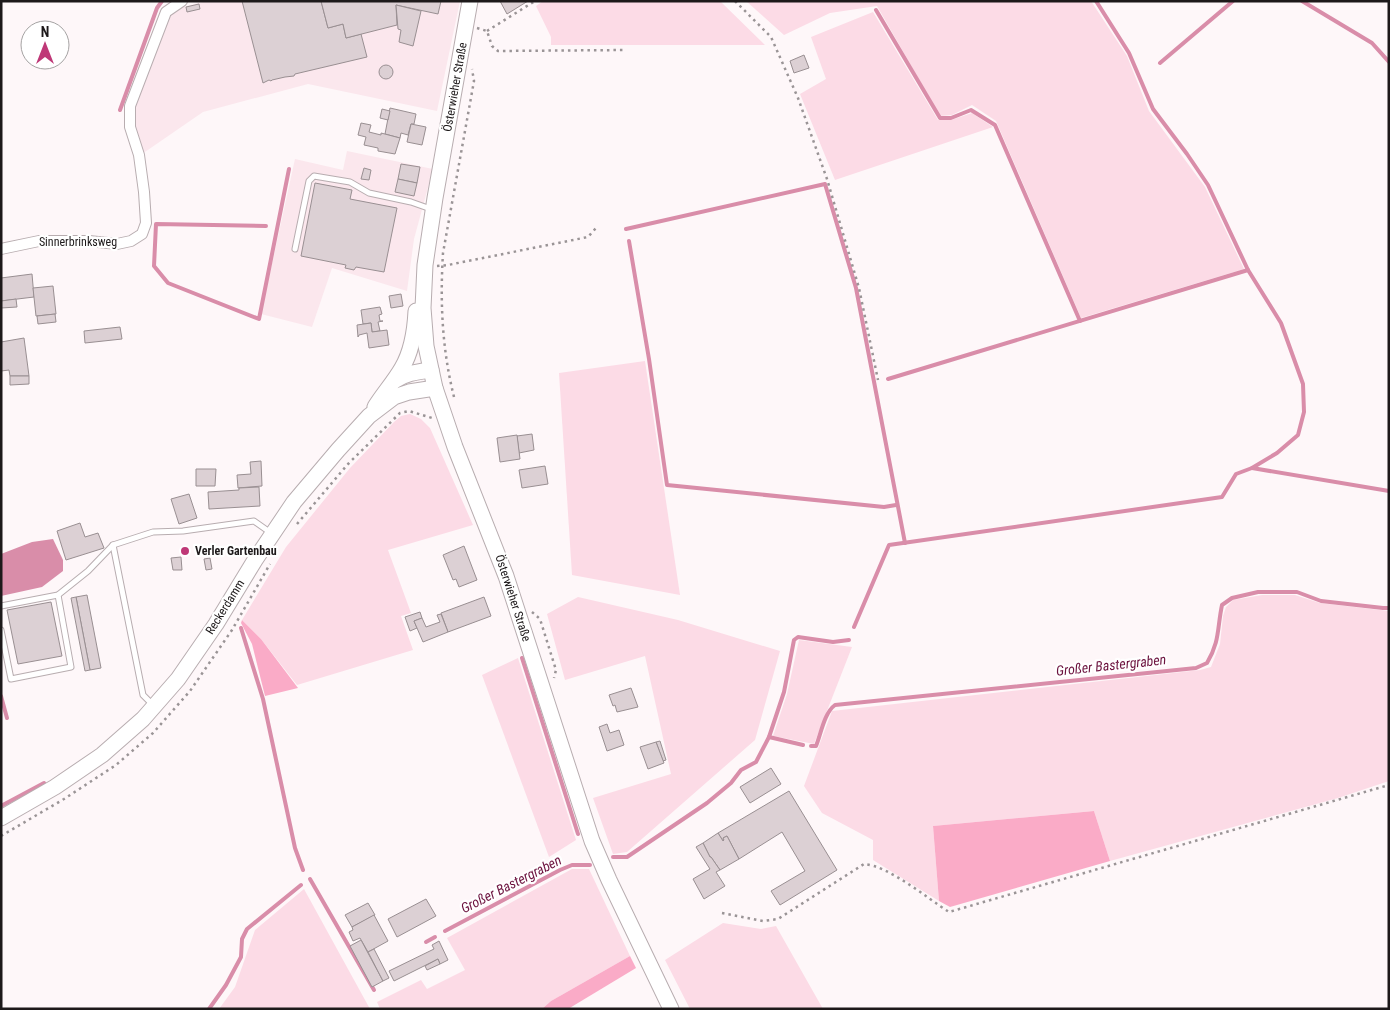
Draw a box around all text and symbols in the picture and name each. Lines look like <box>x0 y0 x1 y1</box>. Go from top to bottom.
north arrow <box>20 20 70 70</box>
text: N <box>41 24 49 40</box>
street label: Österwieher Straße <box>439 41 470 133</box>
street label: Sinnerbrinksweg <box>39 235 117 249</box>
place label: Verler Gartenbau <box>195 544 277 558</box>
marker: Verler Gartenbau <box>179 545 191 557</box>
street label: Österwieher Straße <box>492 553 535 644</box>
street label: Reckerdamm <box>203 577 247 637</box>
water label: Großer Bastergraben <box>1055 651 1167 679</box>
water label: Großer Bastergraben <box>458 852 564 916</box>

